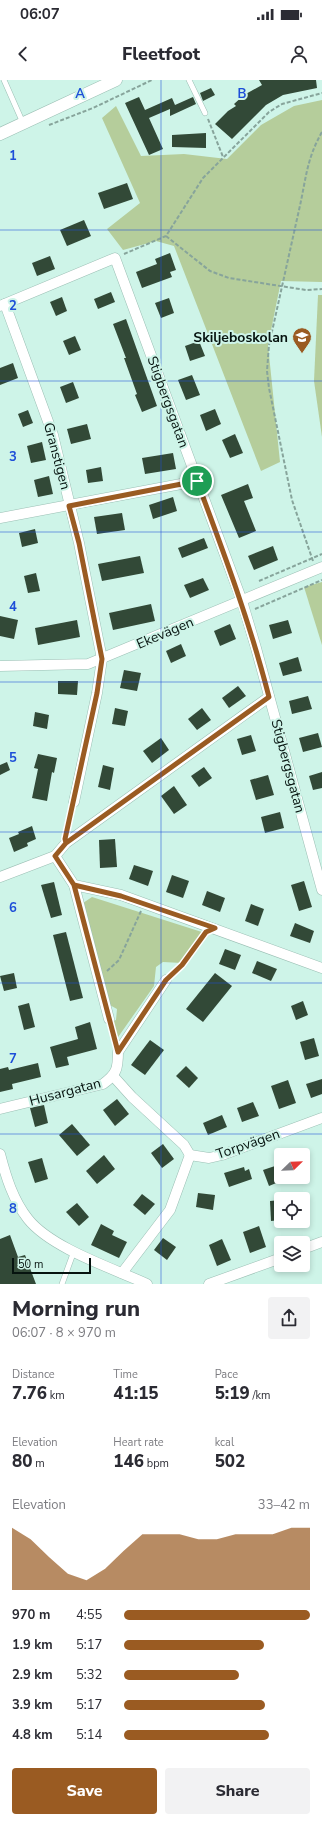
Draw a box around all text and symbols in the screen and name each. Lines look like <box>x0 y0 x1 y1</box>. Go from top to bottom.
text: 06:07 <box>20 4 60 24</box>
text: Fleetfoot <box>122 42 200 66</box>
icon: back <box>12 43 34 65</box>
icon: person <box>288 43 310 65</box>
text: A <box>75 85 85 103</box>
text: B <box>238 85 247 103</box>
text: 1 <box>9 147 17 165</box>
text: 2 <box>9 297 17 315</box>
school or university icon: Skiljeboskolan <box>291 326 313 354</box>
place label: Skiljeboskolan <box>193 328 288 347</box>
street label: Stigbergsgatan <box>143 353 193 451</box>
street label: Granstigen <box>39 420 75 492</box>
text: 3 <box>9 448 17 466</box>
pin <box>180 464 214 498</box>
icon: arrive <box>186 470 208 492</box>
text: 4 <box>9 598 17 616</box>
street label: Ekevägen <box>133 612 197 654</box>
street label: Stigbergsgatan <box>266 717 310 815</box>
text: 5 <box>9 749 17 767</box>
text: 6 <box>9 899 17 917</box>
text: 7 <box>9 1050 17 1068</box>
street label: Husargatan <box>27 1073 103 1111</box>
street label: Torpvägen <box>214 1124 282 1164</box>
north arrow <box>274 1148 310 1184</box>
map controls <box>274 1148 310 1272</box>
button: locate <box>274 1192 310 1228</box>
text: 8 <box>9 1200 17 1218</box>
button: layers <box>274 1236 310 1272</box>
scale bar <box>12 1256 91 1275</box>
text: 50 m <box>18 1257 43 1272</box>
text: Morning run <box>12 1294 140 1324</box>
button: share <box>268 1297 310 1339</box>
text: 06:07 · 8 × 970 m <box>12 1324 116 1342</box>
text: Distance <box>12 1367 55 1382</box>
text: Time <box>113 1367 138 1382</box>
text: Pace <box>215 1367 238 1382</box>
text: 7.76 <box>12 1382 47 1405</box>
text: 41:15 <box>113 1382 159 1405</box>
text: 5:19 <box>215 1382 250 1405</box>
text: km <box>47 1388 65 1403</box>
text: /km <box>250 1388 271 1403</box>
text: Elevation <box>12 1435 58 1450</box>
text: Heart rate <box>113 1435 164 1450</box>
text: kcal <box>215 1435 234 1450</box>
text: 80 <box>12 1450 32 1473</box>
text: 146 <box>113 1450 144 1473</box>
text: 502 <box>215 1450 245 1473</box>
text: m <box>32 1456 45 1471</box>
text: bpm <box>144 1456 169 1471</box>
text: Elevation <box>12 1496 66 1514</box>
text: 33–42 m <box>258 1496 310 1514</box>
text: 970 m <box>12 1606 50 1624</box>
text: 4:55 <box>76 1606 102 1624</box>
text: 1.9 km <box>12 1636 53 1654</box>
text: 5:17 <box>76 1636 102 1654</box>
text: 2.9 km <box>12 1666 53 1684</box>
text: 5:32 <box>76 1666 102 1684</box>
text: 3.9 km <box>12 1696 53 1714</box>
text: 5:17 <box>76 1696 102 1714</box>
text: 4.8 km <box>12 1726 53 1744</box>
text: 5:14 <box>76 1726 102 1744</box>
button: Save <box>12 1768 157 1814</box>
button: Share <box>165 1768 310 1814</box>

